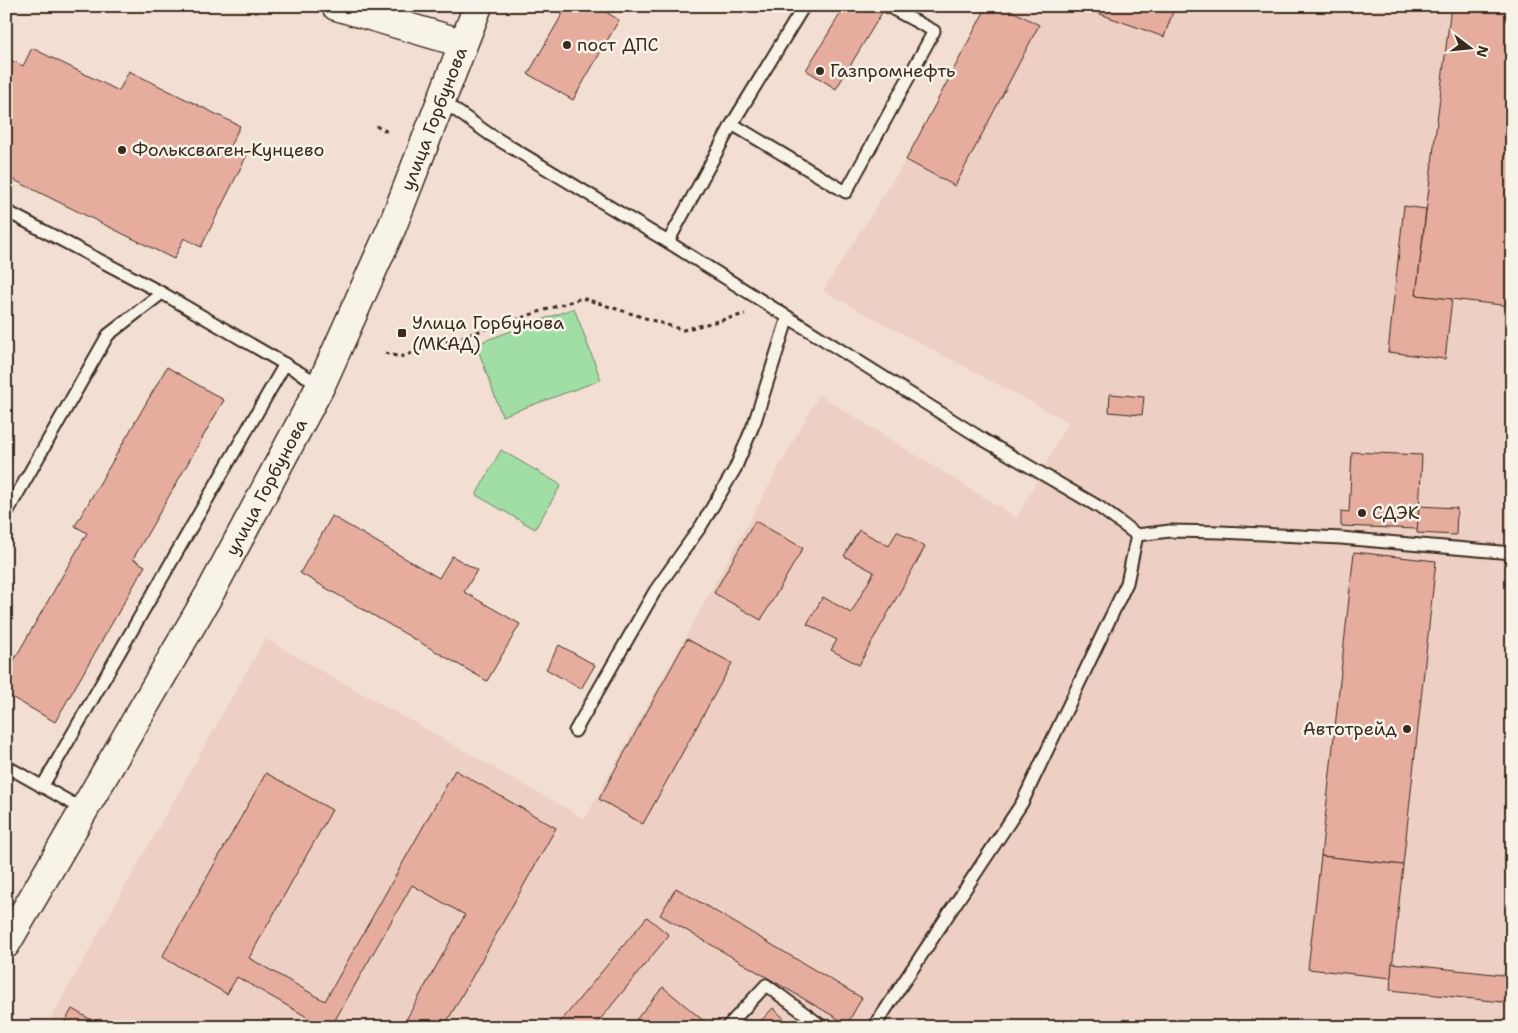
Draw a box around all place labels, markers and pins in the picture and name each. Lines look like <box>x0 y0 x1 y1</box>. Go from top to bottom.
place label: пост ДПС <box>577 33 659 57</box>
marker: пост ДПС <box>561 39 573 51</box>
place label: Газпромнефть <box>830 59 955 83</box>
marker: Газпромнефть <box>814 65 826 77</box>
place label: Фольксваген-Кунцево <box>132 138 324 162</box>
marker: Фольксваген-Кунцево <box>116 144 128 156</box>
place label: Улица Горбунова (МКАД) <box>412 311 564 356</box>
marker: Улица Горбунова (МКАД) <box>396 327 408 339</box>
place label: СДЭК <box>1372 501 1420 525</box>
marker: СДЭК <box>1356 507 1368 519</box>
place label: Автотрейд <box>1303 717 1398 741</box>
marker: Автотрейд <box>1401 723 1413 735</box>

